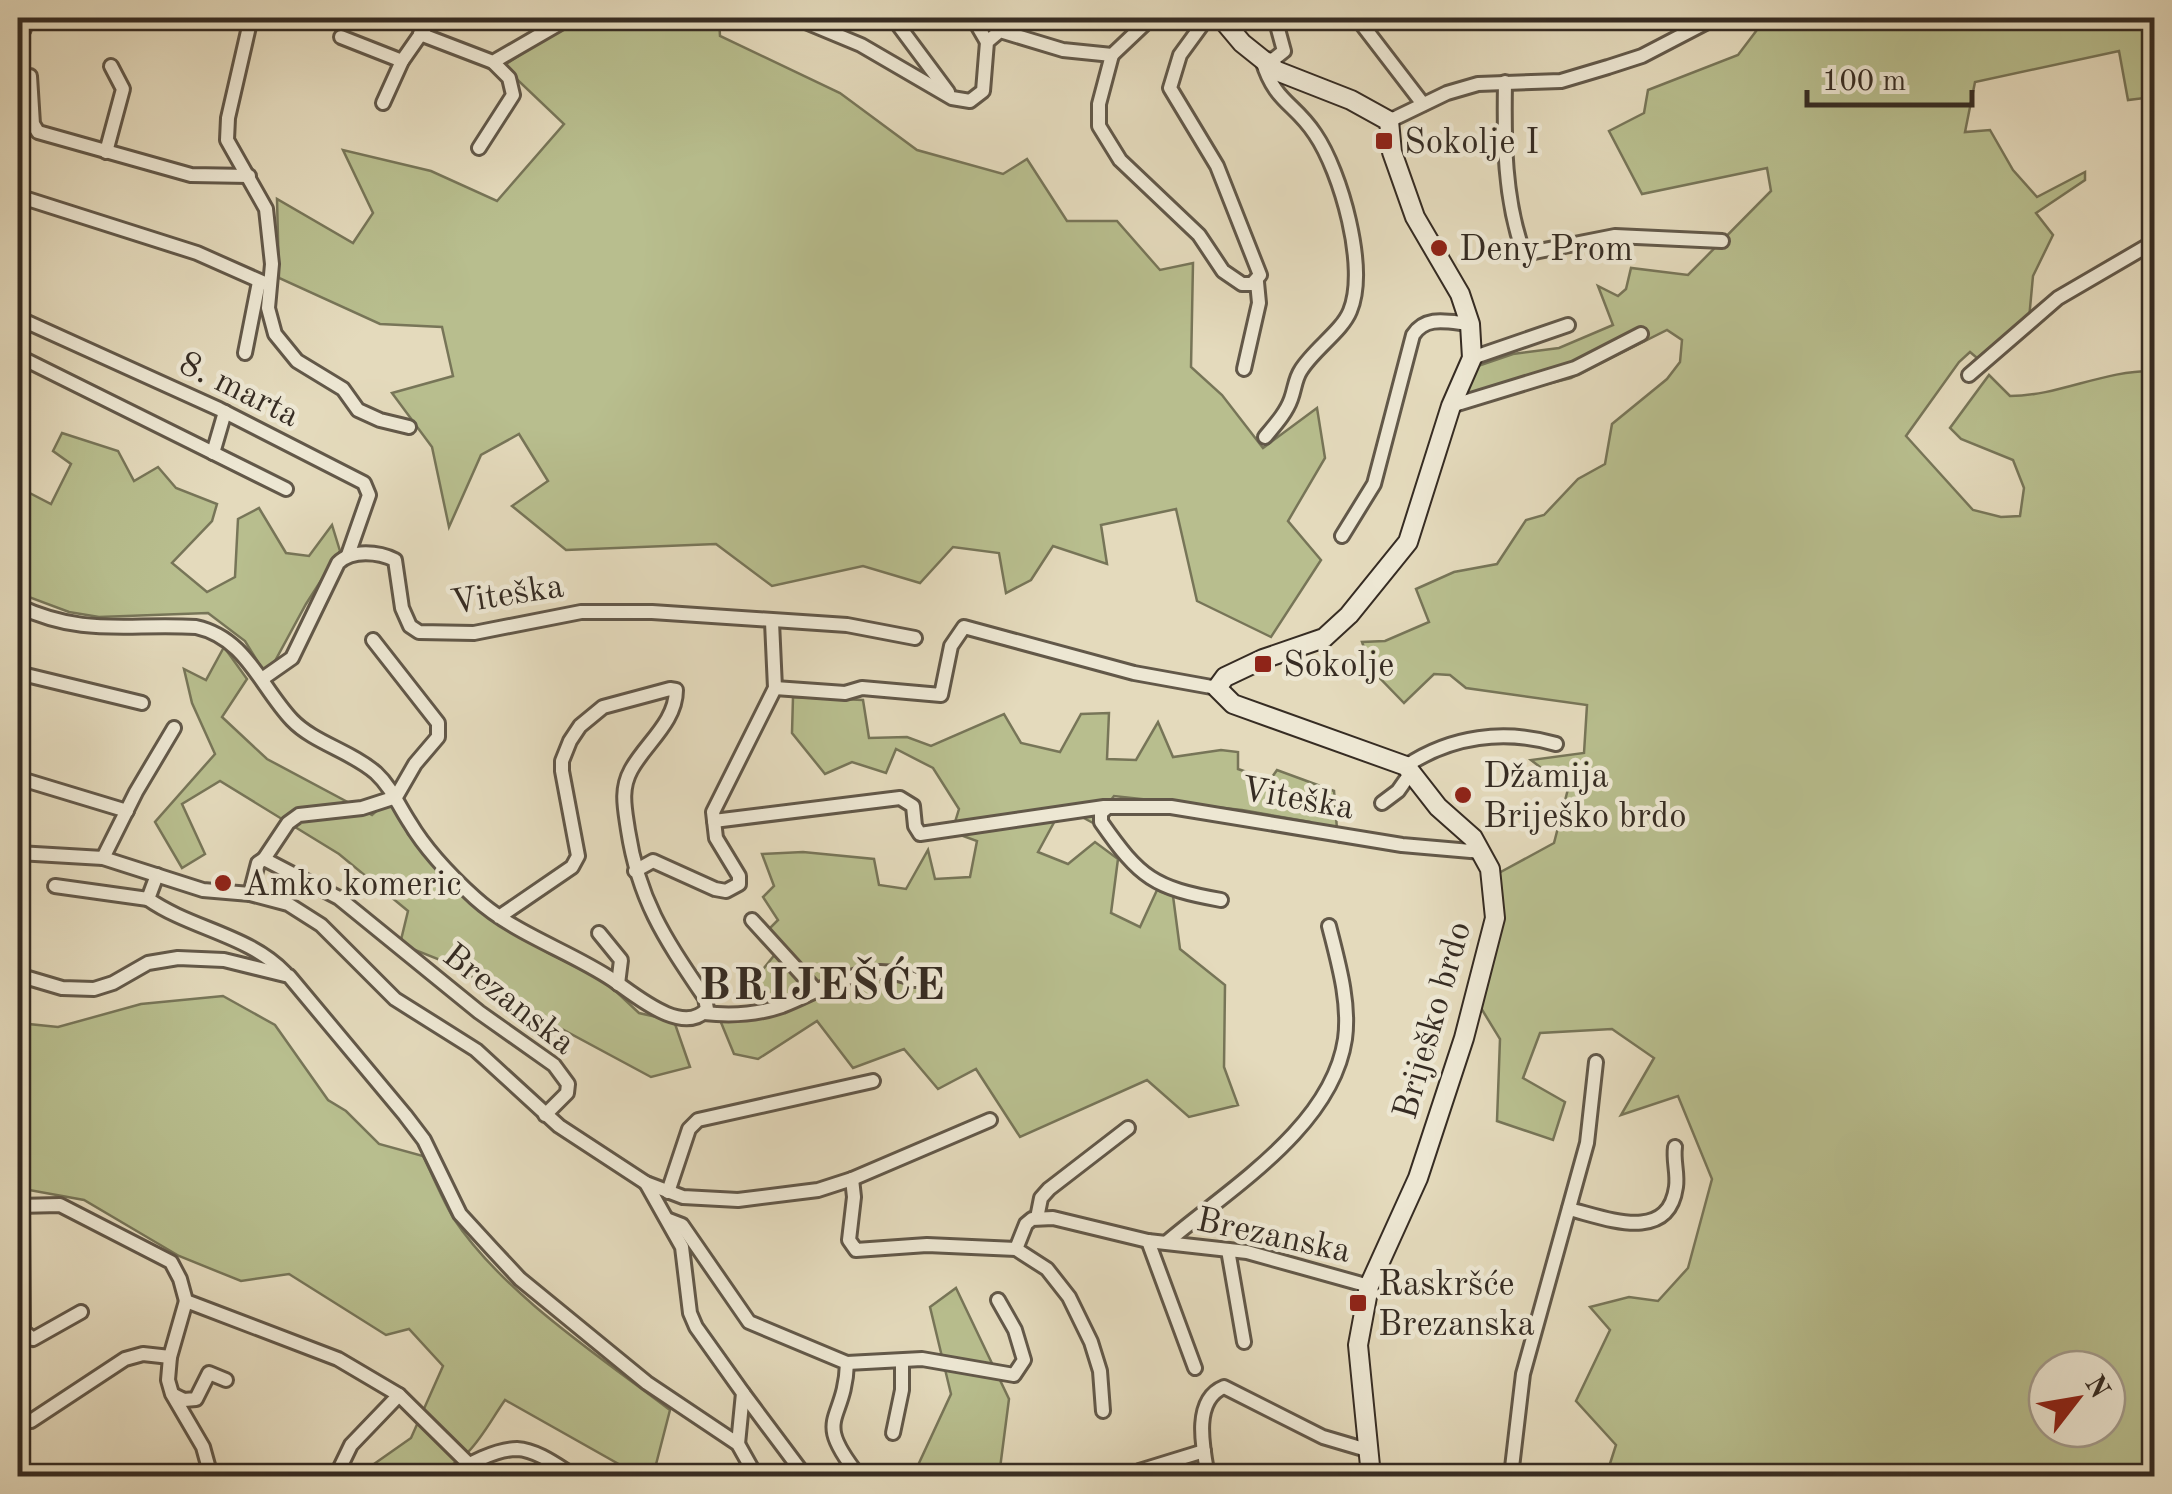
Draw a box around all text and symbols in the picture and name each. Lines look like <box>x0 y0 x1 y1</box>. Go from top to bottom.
scale bar <box>1807 45 1972 107</box>
text: 100 m <box>1822 67 1906 97</box>
place label: Sokolje I <box>1404 126 1539 161</box>
marker: Sokolje I <box>1373 130 1395 152</box>
place label: Deny Prom <box>1459 233 1633 268</box>
marker: Deny Prom <box>1428 237 1450 259</box>
street label: 8. marta <box>173 346 304 434</box>
street label: Viteška <box>448 569 566 622</box>
place label: Sokolje <box>1283 649 1394 684</box>
marker: Sokolje <box>1252 653 1274 675</box>
place label: Džamija Briješko brdo <box>1483 760 1687 835</box>
street label: Viteška <box>1238 772 1357 827</box>
marker: Džamija Briješko brdo <box>1452 784 1474 806</box>
place label: Amko komeric <box>243 868 461 903</box>
marker: Amko komeric <box>212 872 234 894</box>
street label: Briješko brdo <box>1389 918 1478 1123</box>
street label: Brezanska <box>436 938 581 1062</box>
district label: BRIJEŠĆE <box>699 956 947 1010</box>
street label: Brezanska <box>1193 1203 1354 1270</box>
place label: Raskršće Brezanska <box>1378 1268 1535 1343</box>
marker: Raskršće Brezanska <box>1347 1292 1369 1314</box>
north arrow <box>2027 1349 2127 1449</box>
text: N <box>2078 1371 2114 1405</box>

